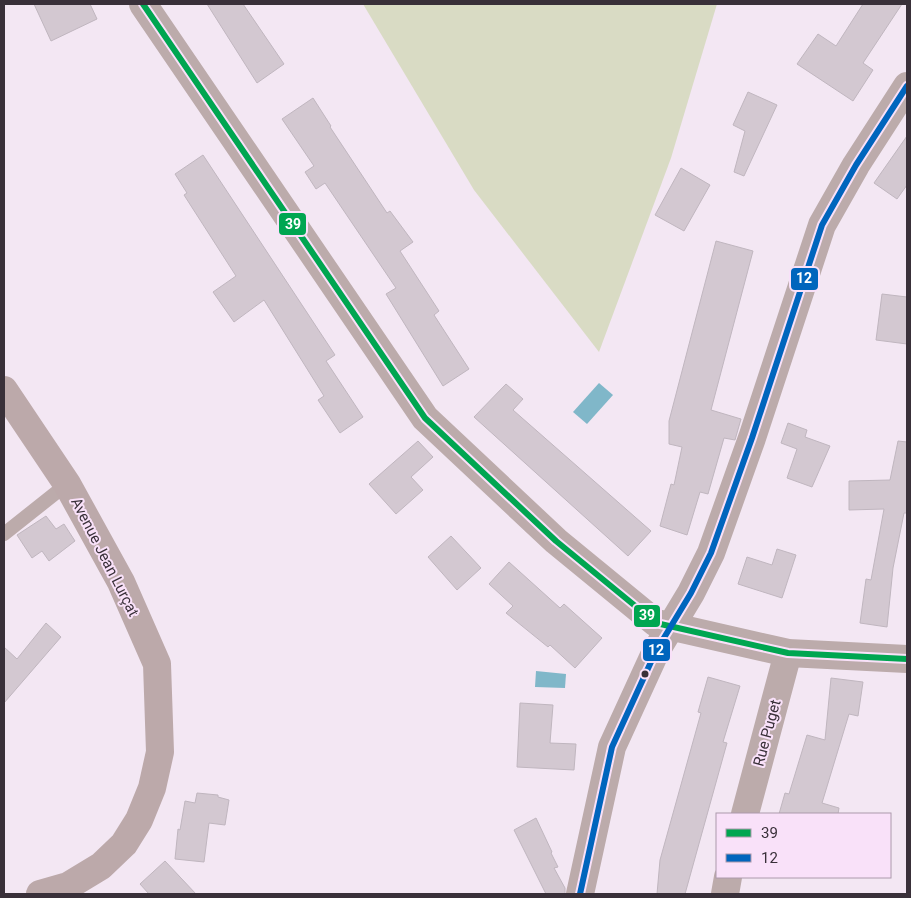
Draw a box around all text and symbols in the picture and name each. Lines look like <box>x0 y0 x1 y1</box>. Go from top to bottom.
line badge: 39 <box>278 212 307 236</box>
text: 39 <box>285 216 301 232</box>
line badge: 12 <box>790 267 819 291</box>
text: 12 <box>796 270 812 286</box>
street label: Avenue Jean Lurçat <box>67 495 143 620</box>
line badge: 39 <box>633 604 661 628</box>
text: 39 <box>639 607 655 623</box>
line badge: 12 <box>642 638 671 662</box>
text: 12 <box>648 642 664 658</box>
unlabelled marker <box>640 669 650 679</box>
street label: Rue Puget <box>749 698 785 768</box>
legend <box>716 813 891 878</box>
text: 39 <box>761 824 778 842</box>
text: 12 <box>761 849 778 867</box>

